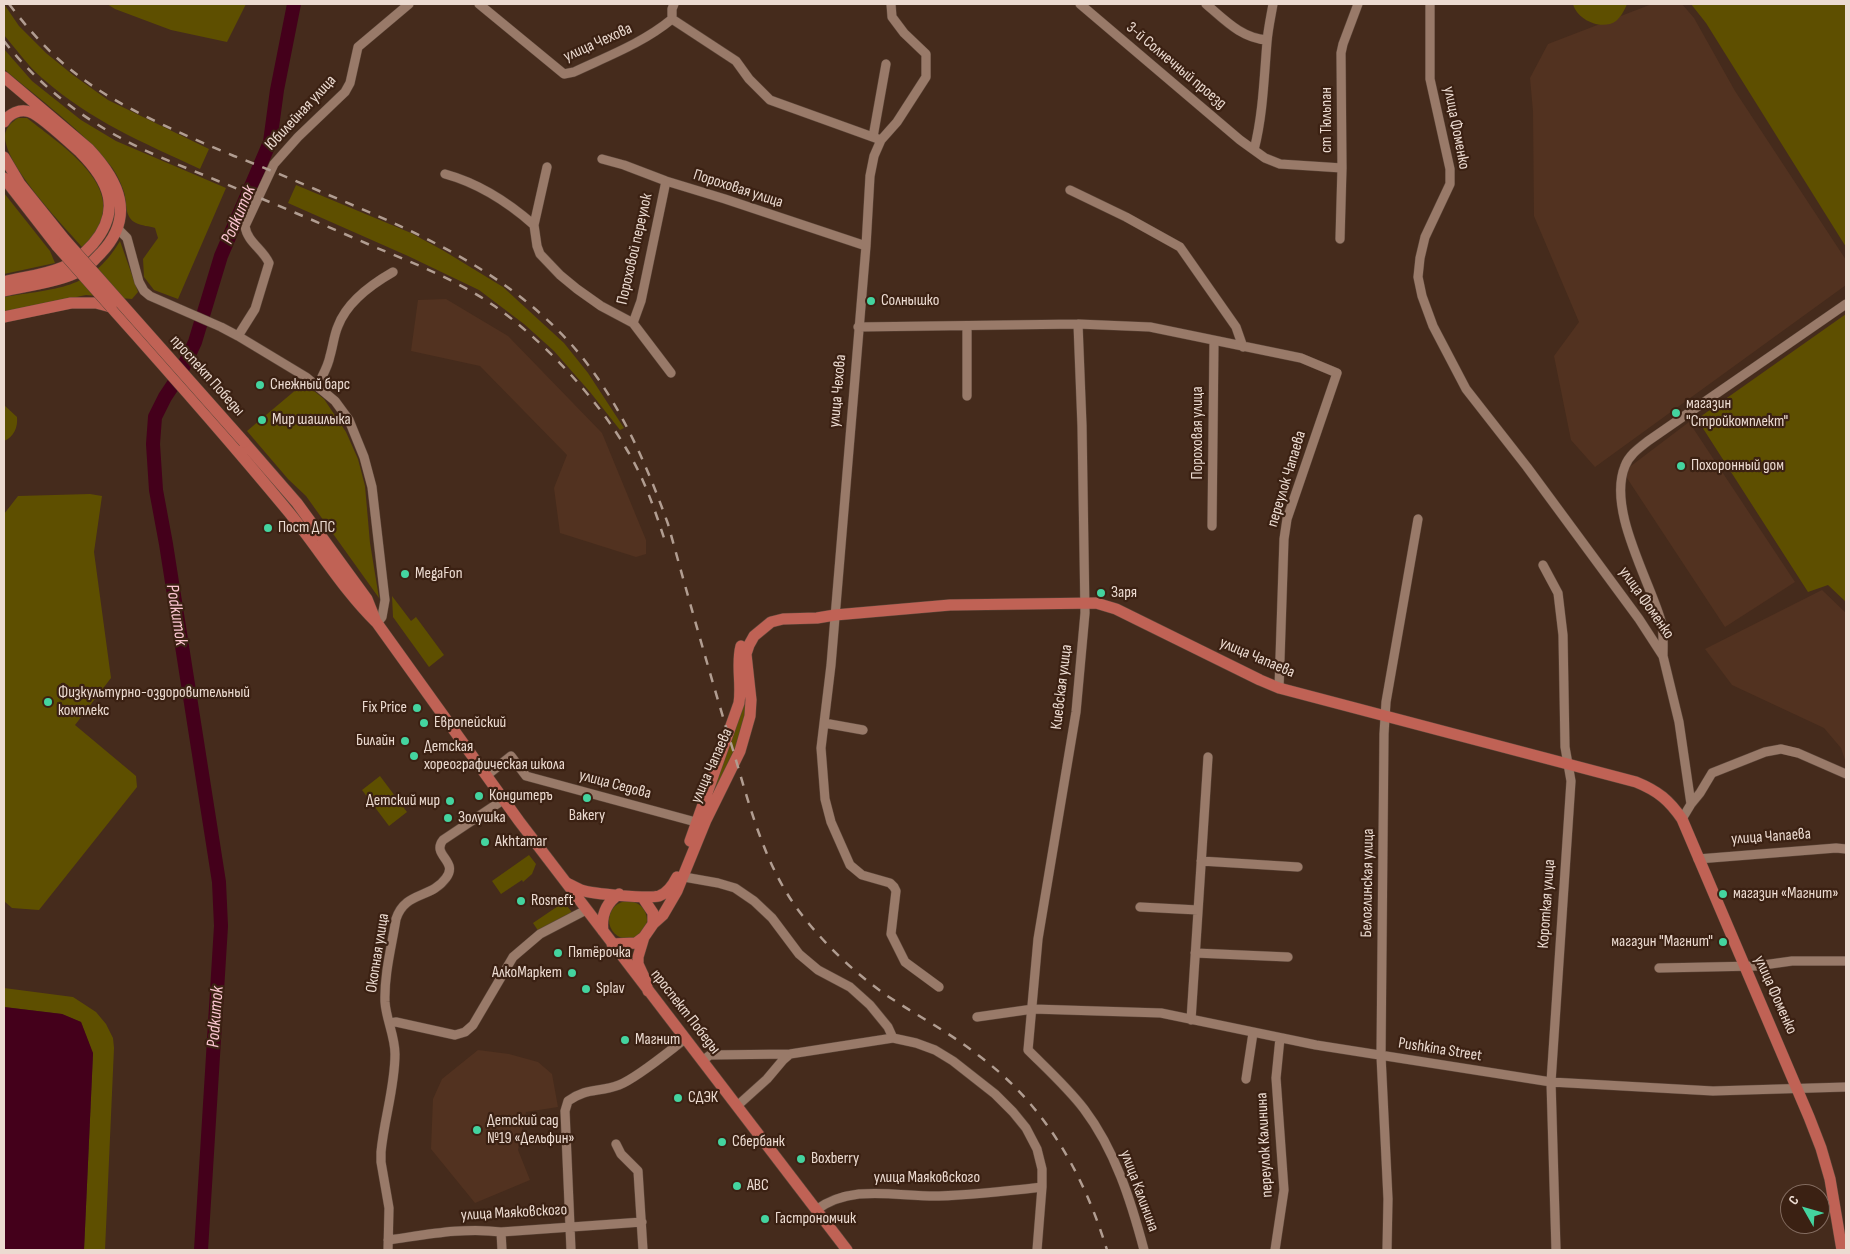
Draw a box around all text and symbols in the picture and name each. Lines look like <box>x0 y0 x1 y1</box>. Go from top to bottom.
street label: 3-й Солнечный проезд <box>1122 18 1230 114</box>
street label: улица Чехова <box>561 19 635 67</box>
street label: Юбилейная улица <box>261 71 341 155</box>
street label: улица Фоменко <box>1439 85 1473 171</box>
street label: ст Тюльпан <box>1317 87 1337 153</box>
street label: Пороховая улица <box>691 165 785 213</box>
water label: Podkumok <box>217 182 261 248</box>
street label: Пороховой переулок <box>613 192 657 306</box>
place label: Солнышко <box>881 291 939 311</box>
marker: Солнышко <box>865 295 877 307</box>
street label: проспект Победы <box>166 332 248 420</box>
street label: улица Чехова <box>825 354 851 428</box>
place label: Снежный барс <box>270 375 350 395</box>
marker: Снежный барс <box>254 379 266 391</box>
street label: Пороховая улица <box>1188 386 1208 480</box>
place label: магазин "Стройкомплект" <box>1686 394 1788 432</box>
marker: магазин "Стройкомплект" <box>1670 407 1682 419</box>
place label: Мир шашлыка <box>272 410 351 430</box>
marker: Мир шашлыка <box>256 414 268 426</box>
street label: переулок Чапаева <box>1263 429 1311 529</box>
place label: Похоронный дом <box>1691 456 1784 476</box>
marker: Похоронный дом <box>1675 460 1687 472</box>
place label: Пост ДПС <box>278 518 335 538</box>
marker: Пост ДПС <box>262 522 274 534</box>
street label: улица Фоменко <box>1614 563 1678 643</box>
place label: MegaFon <box>415 564 463 584</box>
marker: MegaFon <box>399 568 411 580</box>
water label: Podkumok <box>161 583 191 647</box>
place label: Заря <box>1111 583 1137 603</box>
marker: Заря <box>1095 587 1107 599</box>
street label: улица Чапаева <box>1216 634 1298 682</box>
street label: Киевская улица <box>1047 643 1077 731</box>
place label: Физкультурно-оздоровительный комплекс <box>58 683 250 721</box>
marker: Физкультурно-оздоровительный комплекс <box>42 696 54 708</box>
place label: Fix Price <box>362 698 407 718</box>
marker: Fix Price <box>411 702 423 714</box>
place label: Европейский <box>434 713 506 733</box>
marker: Европейский <box>418 717 430 729</box>
street label: улица Чапаева <box>687 726 737 806</box>
place label: Билайн <box>356 731 395 751</box>
marker: Билайн <box>399 735 411 747</box>
place label: Детская хореографическая школа <box>424 737 565 775</box>
marker: Детская хореографическая школа <box>408 750 420 762</box>
street label: улица Седова <box>577 766 653 804</box>
place label: Кондитеръ <box>489 786 553 806</box>
marker: Кондитеръ <box>473 790 485 802</box>
place label: Детский мир <box>366 791 440 811</box>
marker: Bakery <box>581 792 593 804</box>
marker: Детский мир <box>444 795 456 807</box>
place label: Bakery <box>569 806 605 826</box>
place label: Золушка <box>458 808 506 828</box>
marker: Золушка <box>442 812 454 824</box>
street label: улица Чапаева <box>1730 825 1812 849</box>
street label: Белоглинская улица <box>1357 828 1379 938</box>
place label: Akhtamar <box>495 832 547 852</box>
marker: Akhtamar <box>479 836 491 848</box>
street label: Короткая улица <box>1534 859 1560 949</box>
place label: магазин «Магнит» <box>1733 884 1839 904</box>
marker: магазин «Магнит» <box>1717 888 1729 900</box>
place label: Rosneft <box>531 891 573 911</box>
marker: Rosneft <box>515 895 527 907</box>
street label: Окопная улица <box>362 912 394 994</box>
place label: магазин "Магнит" <box>1611 932 1713 952</box>
marker: магазин "Магнит" <box>1717 936 1729 948</box>
place label: Пятёрочка <box>568 943 631 963</box>
marker: Пятёрочка <box>552 947 564 959</box>
street label: улица Фоменко <box>1749 953 1801 1037</box>
place label: АлкоМаркет <box>492 963 562 983</box>
street label: проспект Победы <box>646 966 724 1058</box>
marker: АлкоМаркет <box>566 967 578 979</box>
place label: Splav <box>596 979 625 999</box>
marker: Splav <box>580 983 592 995</box>
water label: Podkumok <box>203 986 229 1048</box>
place label: Магнит <box>635 1030 680 1050</box>
marker: Магнит <box>619 1034 631 1046</box>
street label: Pushkina Street <box>1397 1034 1483 1066</box>
place label: СДЭК <box>688 1088 718 1108</box>
marker: СДЭК <box>672 1092 684 1104</box>
street label: переулок Калинина <box>1253 1092 1277 1198</box>
place label: Детский сад №19 «Дельфин» <box>487 1111 575 1149</box>
marker: Детский сад №19 «Дельфин» <box>471 1124 483 1136</box>
place label: Сбербанк <box>732 1132 785 1152</box>
marker: Сбербанк <box>716 1136 728 1148</box>
street label: улица Калинина <box>1115 1148 1163 1234</box>
place label: Boxberry <box>811 1149 859 1169</box>
marker: Boxberry <box>795 1153 807 1165</box>
street label: улица Маяковского <box>874 1168 980 1188</box>
place label: ABC <box>747 1176 769 1196</box>
marker: ABC <box>731 1180 743 1192</box>
north arrow <box>1780 1184 1830 1234</box>
text: С <box>1785 1192 1802 1208</box>
street label: улица Маяковского <box>460 1201 568 1225</box>
place label: Гастрономчик <box>775 1209 856 1229</box>
marker: Гастрономчик <box>759 1213 771 1225</box>

